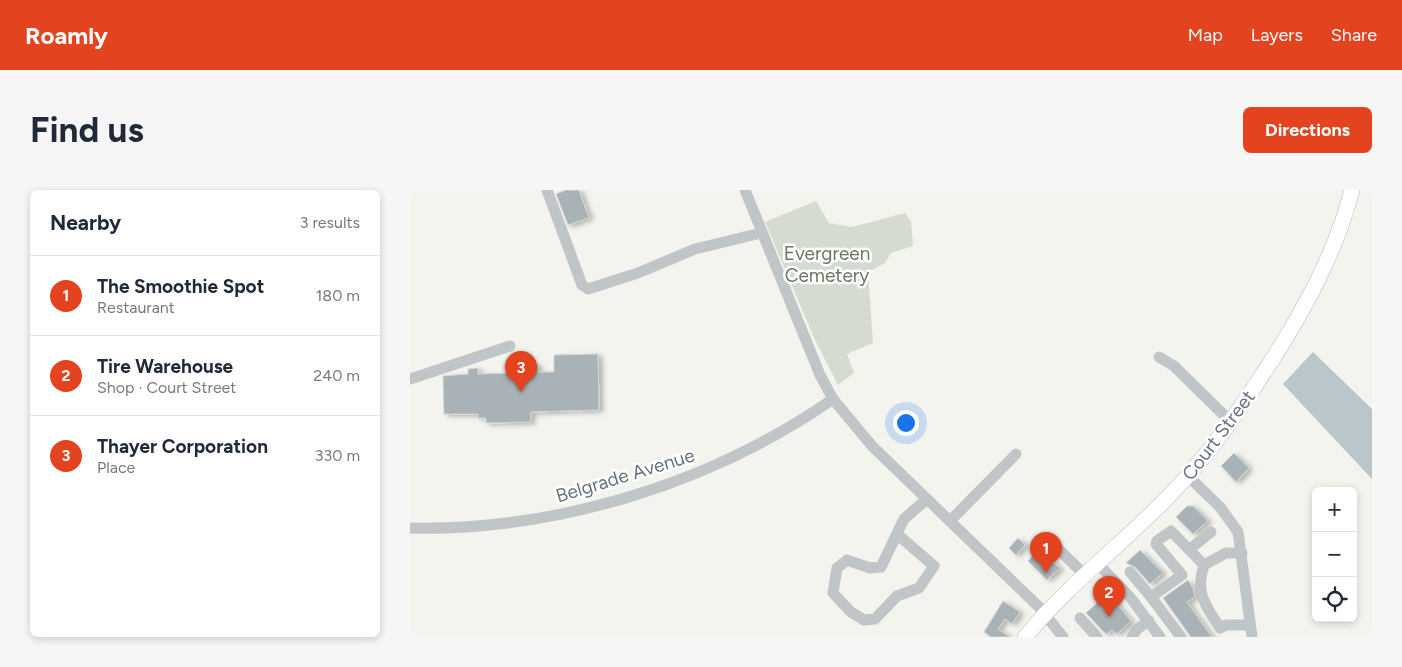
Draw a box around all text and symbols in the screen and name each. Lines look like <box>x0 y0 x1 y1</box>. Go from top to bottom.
text: Roamly <box>25 21 108 50</box>
text: Map <box>1188 24 1223 46</box>
text: Layers <box>1251 24 1303 46</box>
text: Share <box>1331 24 1377 46</box>
button: Directions <box>1243 107 1372 153</box>
text: Find us <box>30 109 144 151</box>
text: Nearby <box>50 210 121 235</box>
text: 3 results <box>300 213 360 232</box>
park label: Evergreen Cemetery <box>784 242 870 287</box>
text: The Smoothie Spot <box>97 275 264 298</box>
text: 1 <box>63 286 69 305</box>
text: 180 m <box>316 286 360 305</box>
text: Restaurant <box>97 298 175 317</box>
pin: 3 <box>505 351 537 392</box>
text: Tire Warehouse <box>97 355 233 378</box>
text: 2 <box>61 366 71 385</box>
text: 240 m <box>313 366 360 385</box>
text: Shop · Court Street <box>97 378 236 397</box>
street label: Court Street <box>1177 386 1260 485</box>
your location <box>893 410 919 436</box>
text: Thayer Corporation <box>97 435 268 458</box>
street label: Belgrade Avenue <box>553 443 697 508</box>
text: 3 <box>62 446 70 465</box>
text: 330 m <box>315 446 360 465</box>
text: Place <box>97 458 135 477</box>
map controls <box>1312 487 1357 622</box>
button: + <box>1312 487 1357 532</box>
pin: 1 <box>1030 532 1062 573</box>
button: − <box>1312 532 1357 577</box>
pin: 2 <box>1093 576 1125 617</box>
button: locate <box>1312 577 1357 622</box>

